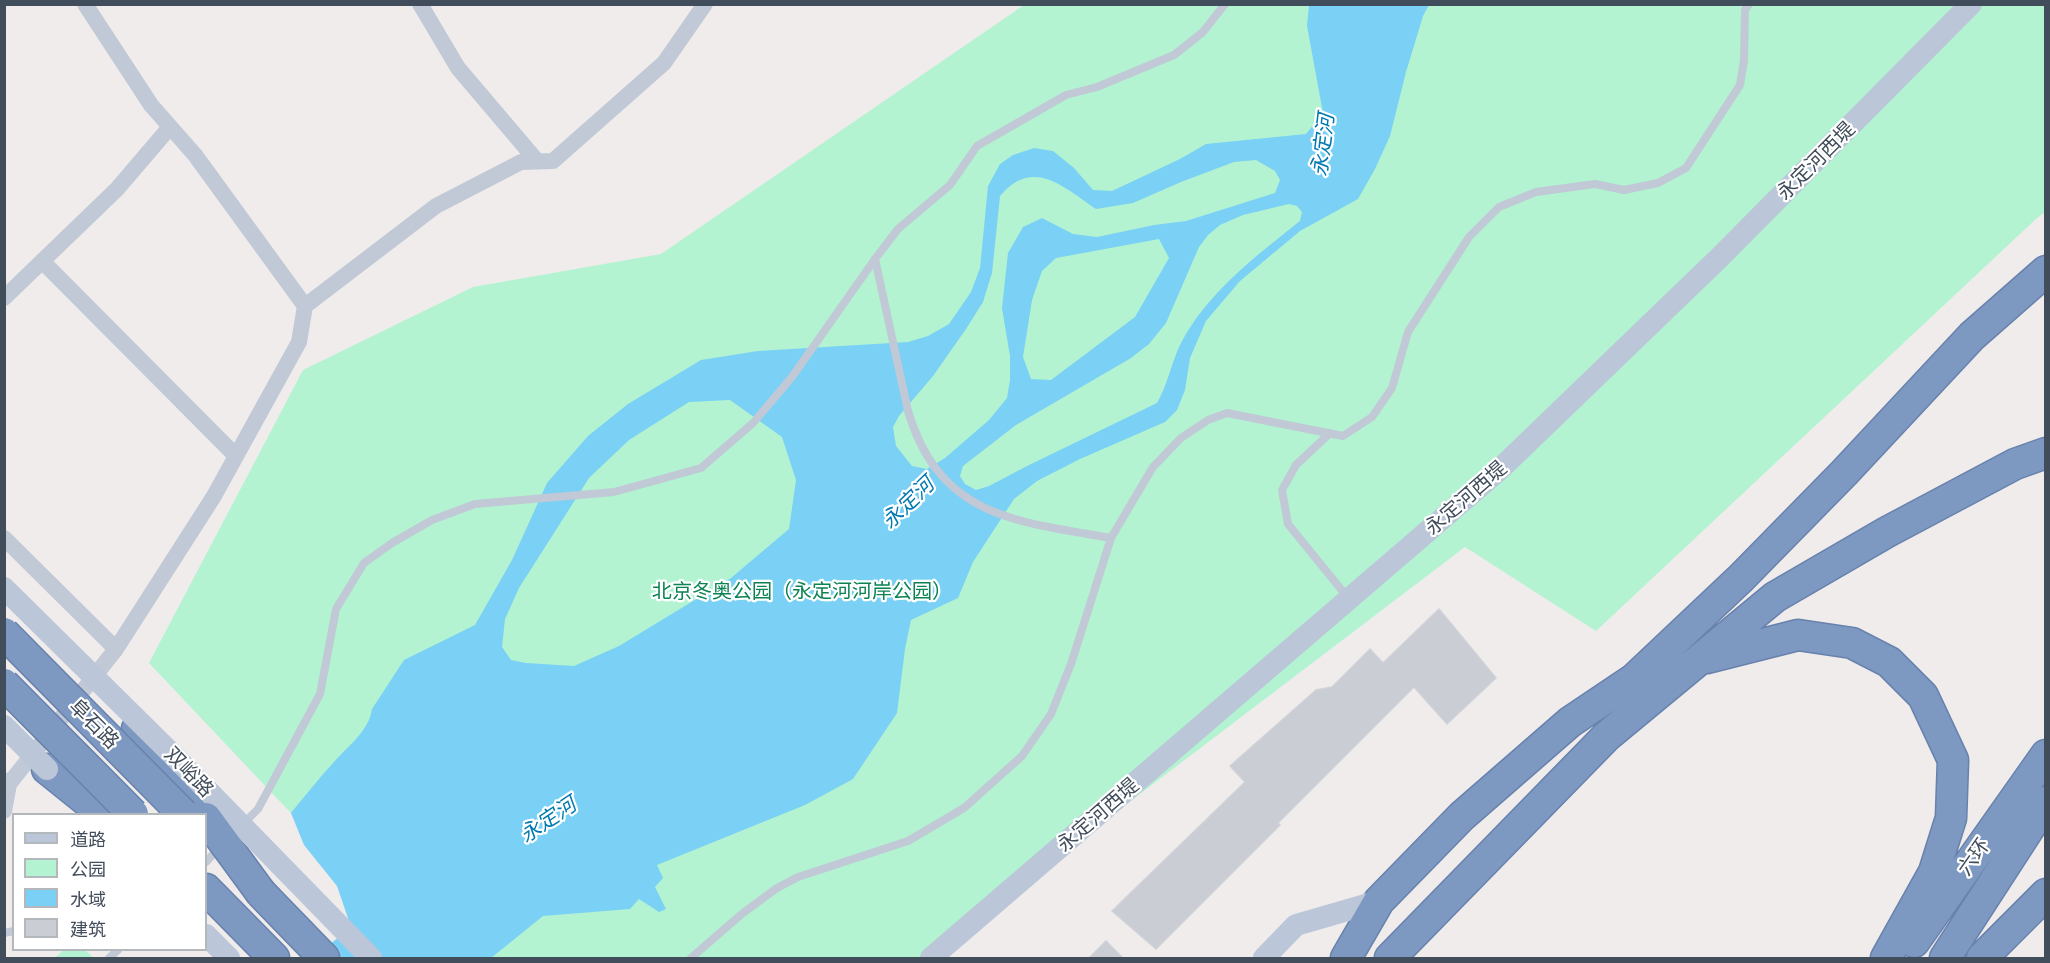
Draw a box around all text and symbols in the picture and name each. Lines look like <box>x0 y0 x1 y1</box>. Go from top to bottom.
water label: 永定河 <box>1307 112 1339 178</box>
street label: 永定河西堤 <box>1772 117 1860 205</box>
street label: 永定河西堤 <box>1420 456 1512 540</box>
water label: 永定河 <box>877 472 939 534</box>
park label: 北京冬奥公园（永定河河岸公园） <box>652 580 952 604</box>
street label: 阜石路 <box>64 694 124 754</box>
street label: 双峪路 <box>160 742 218 802</box>
street label: 永定河西堤 <box>1052 773 1144 857</box>
water label: 永定河 <box>515 792 581 848</box>
legend <box>12 813 207 951</box>
text: 道路 <box>70 828 106 850</box>
street label: 六环 <box>1953 834 1995 880</box>
text: 公园 <box>70 858 106 880</box>
text: 水域 <box>70 888 106 910</box>
text: 建筑 <box>70 918 106 940</box>

